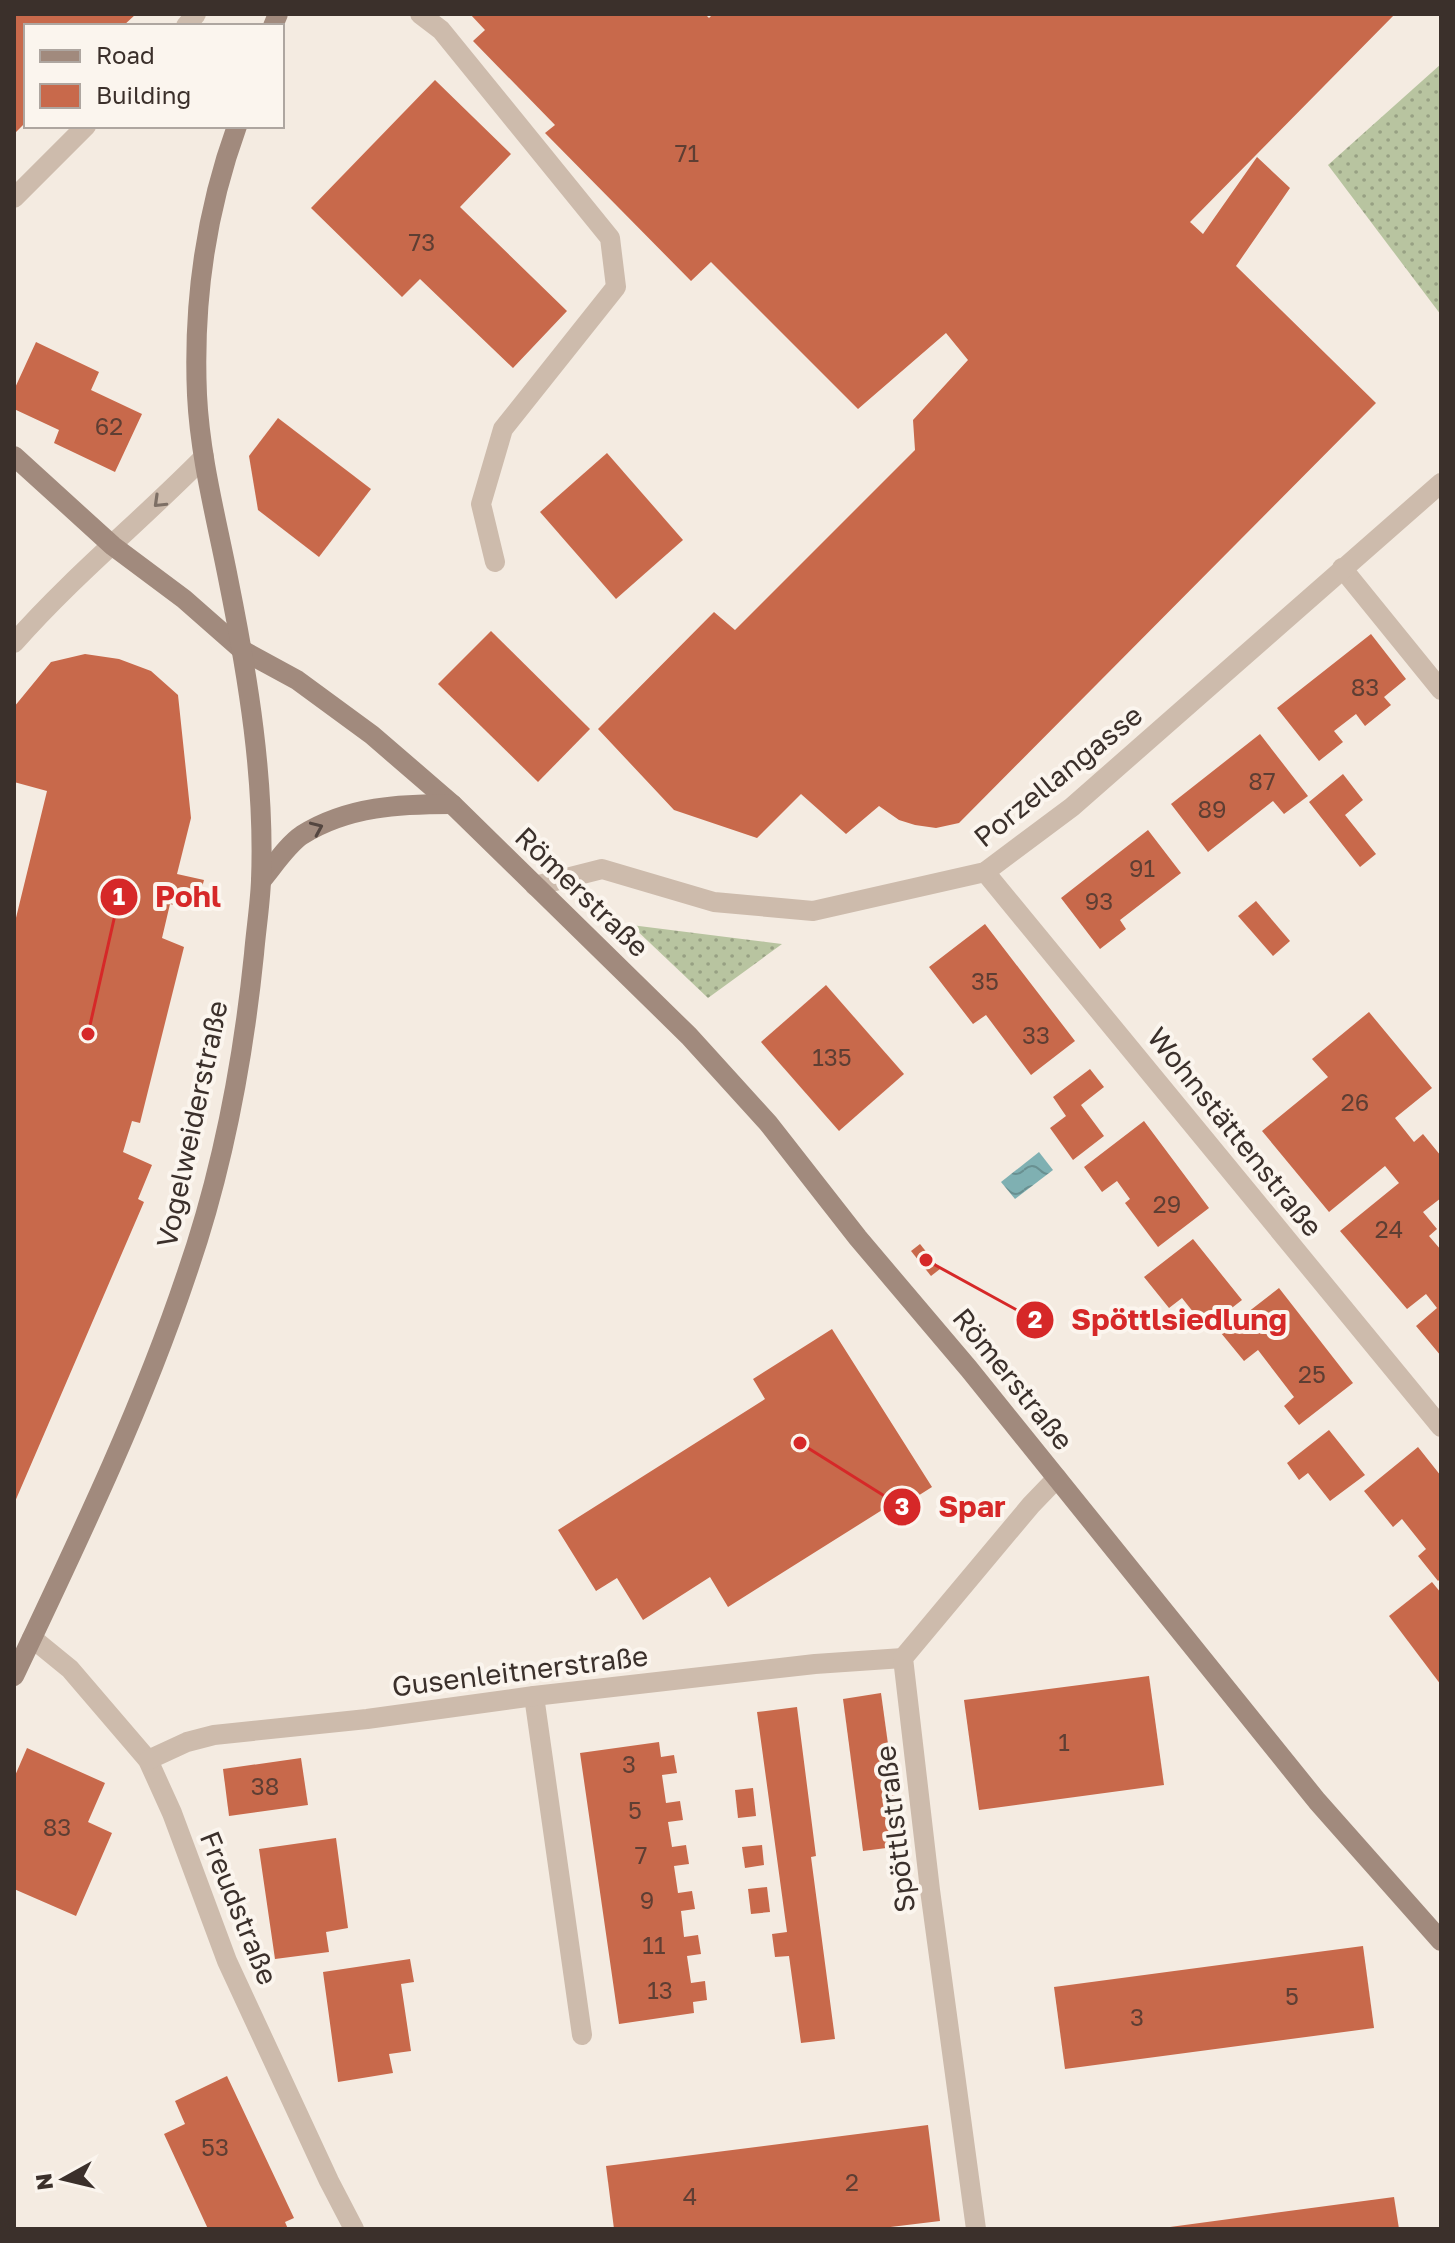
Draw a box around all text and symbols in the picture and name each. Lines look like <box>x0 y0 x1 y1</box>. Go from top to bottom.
legend <box>24 24 284 128</box>
text: Road <box>96 40 155 69</box>
text: Building <box>96 80 191 109</box>
house number: 71 <box>675 138 699 167</box>
house number: 73 <box>409 227 435 256</box>
house number: 62 <box>95 411 123 440</box>
one-way arrow <box>154 493 168 507</box>
house number: 83 <box>1351 672 1379 701</box>
street label: Porzellangasse <box>967 698 1148 853</box>
house number: 87 <box>1248 766 1276 795</box>
house number: 89 <box>1197 794 1227 823</box>
street label: Römerstraße <box>509 820 656 963</box>
one-way arrow <box>309 822 323 838</box>
house number: 91 <box>1129 853 1155 882</box>
callout: Pohl <box>99 870 237 924</box>
text: Pohl <box>155 878 221 914</box>
text: 1 <box>113 881 125 910</box>
house number: 93 <box>1085 886 1113 915</box>
house number: 35 <box>971 966 999 995</box>
street label: Vogelweiderstraße <box>149 997 234 1250</box>
house number: 33 <box>1022 1020 1050 1049</box>
street label: Wohnstättenstraße <box>1141 1021 1330 1243</box>
house number: 135 <box>812 1042 852 1071</box>
house number: 26 <box>1341 1087 1369 1116</box>
house number: 29 <box>1153 1189 1181 1218</box>
house number: 24 <box>1375 1214 1403 1243</box>
callout: Spöttlsiedlung <box>1015 1293 1303 1347</box>
street label: Römerstraße <box>946 1301 1080 1456</box>
text: Spöttlsiedlung <box>1071 1301 1287 1337</box>
text: 2 <box>1028 1304 1042 1333</box>
house number: 25 <box>1298 1359 1326 1388</box>
callout: Spar <box>882 1480 1022 1534</box>
text: Spar <box>938 1488 1006 1524</box>
text: 3 <box>895 1491 909 1520</box>
street label: Gusenleitnerstraße <box>390 1638 650 1703</box>
house number: 1 <box>1058 1727 1070 1756</box>
street label: Spöttlstraße <box>868 1744 921 1914</box>
house number: 3 <box>622 1749 636 1778</box>
house number: 38 <box>251 1771 279 1800</box>
house number: 5 <box>628 1795 642 1824</box>
house number: 83 <box>43 1812 71 1841</box>
street label: Freudstraße <box>194 1826 285 1989</box>
house number: 7 <box>635 1840 647 1869</box>
house number: 9 <box>640 1885 654 1914</box>
house number: 11 <box>642 1930 666 1959</box>
house number: 13 <box>647 1975 673 2004</box>
house number: 5 <box>1285 1981 1299 2010</box>
house number: 3 <box>1130 2002 1144 2031</box>
house number: 53 <box>201 2132 229 2161</box>
north arrow <box>24 2139 104 2219</box>
house number: 2 <box>845 2167 859 2196</box>
text: N <box>29 2172 58 2192</box>
house number: 4 <box>683 2181 697 2210</box>

